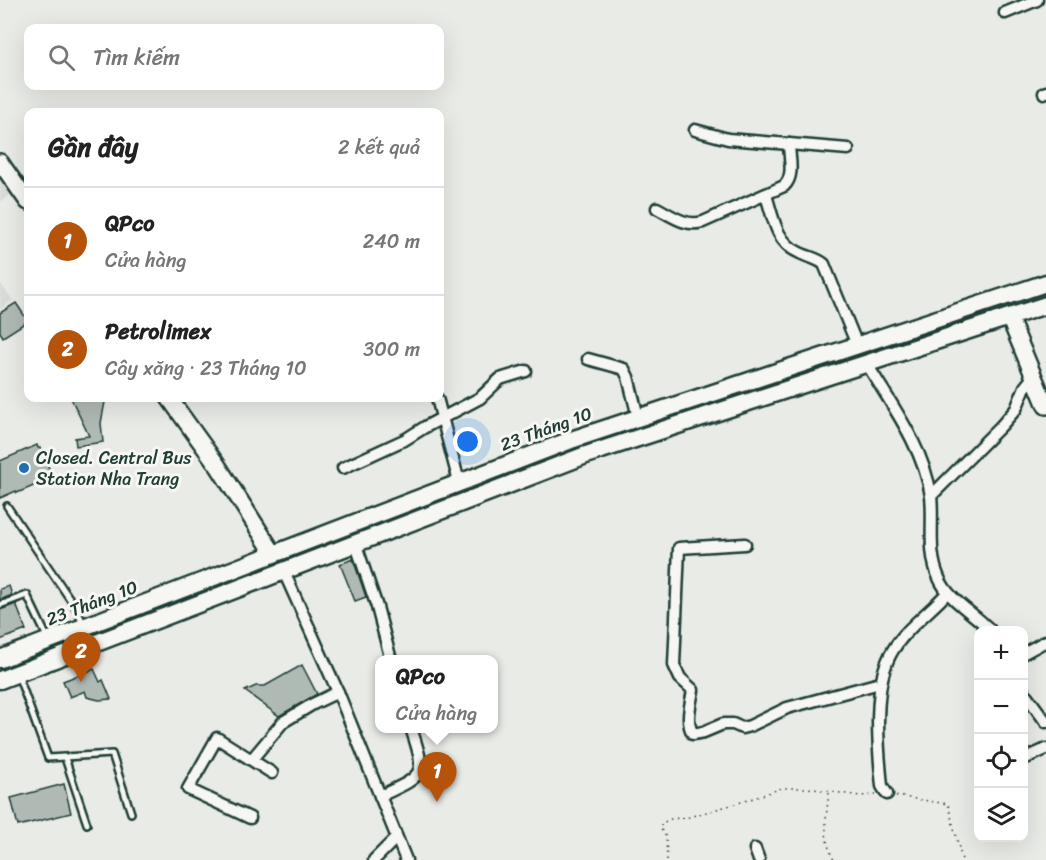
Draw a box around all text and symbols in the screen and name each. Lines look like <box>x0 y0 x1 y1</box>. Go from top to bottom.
search box <box>24 24 444 90</box>
text: Tìm kiếm <box>93 38 180 77</box>
icon: search <box>45 41 78 74</box>
text: Gần đây <box>48 124 138 170</box>
text: 2 kết quả <box>338 130 420 165</box>
text: QPco <box>105 204 154 243</box>
text: 1 <box>63 224 72 259</box>
text: 240 m <box>363 224 420 259</box>
text: Cửa hàng <box>105 243 187 278</box>
text: Petrolimex <box>105 312 211 351</box>
text: 2 <box>62 332 73 367</box>
text: 300 m <box>363 332 420 367</box>
text: Cây xăng · 23 Tháng 10 <box>105 351 307 386</box>
street label: 23 Tháng 10 <box>495 398 597 460</box>
your location <box>453 427 482 456</box>
place label: Closed. Central Bus Station Nha Trang <box>36 442 192 495</box>
marker: Closed. Central Bus Station Nha Trang <box>17 461 31 475</box>
street label: 23 Tháng 10 <box>41 571 143 635</box>
map controls <box>974 626 1028 842</box>
button: + <box>974 626 1028 680</box>
pin: 2 <box>62 632 100 682</box>
popup <box>375 655 498 733</box>
text: QPco <box>396 657 445 696</box>
button: − <box>974 680 1028 734</box>
text: Cửa hàng <box>396 696 477 731</box>
button: locate <box>974 734 1028 788</box>
pin: 1 <box>418 752 456 802</box>
button: layers <box>974 788 1028 842</box>

